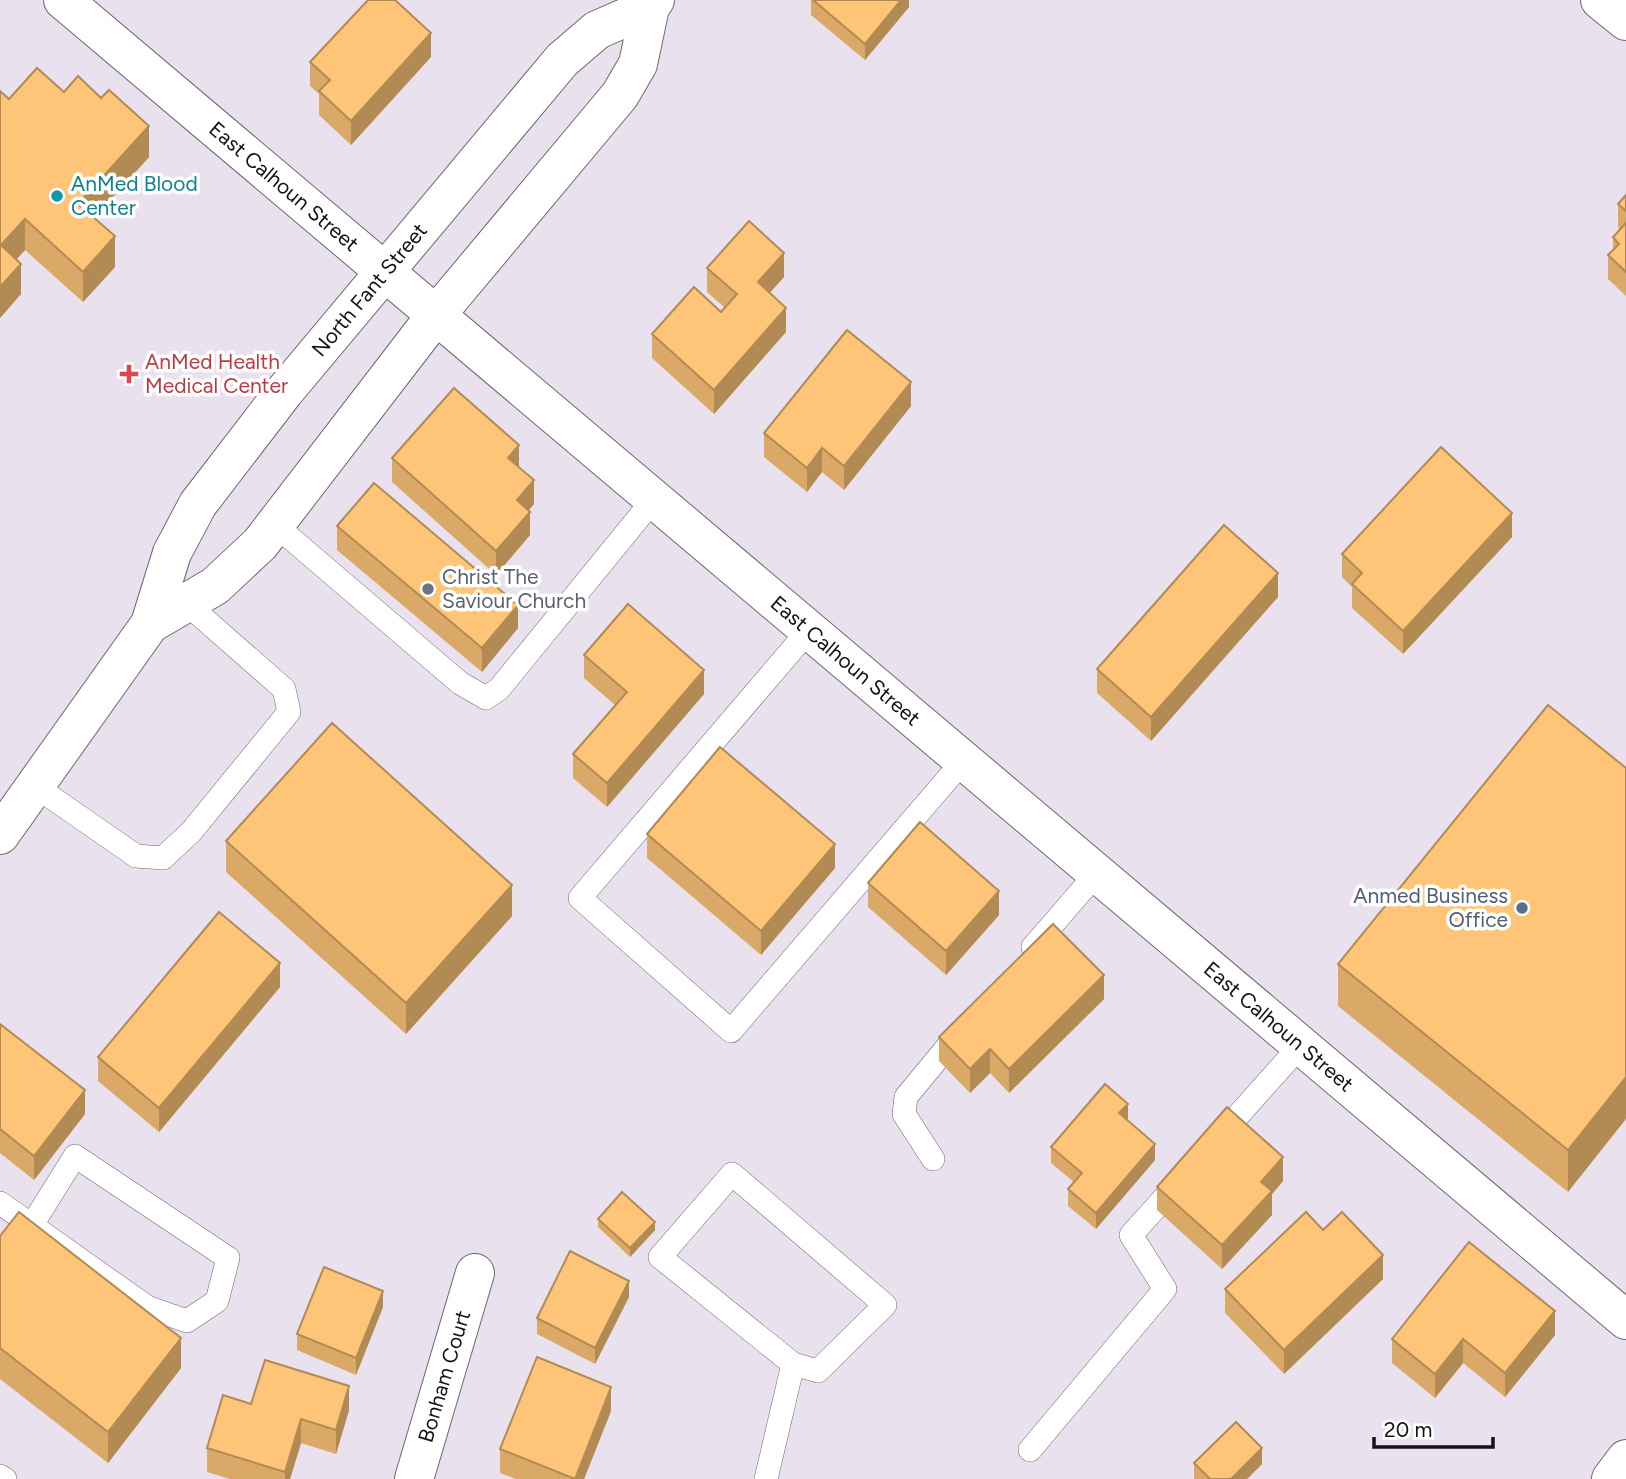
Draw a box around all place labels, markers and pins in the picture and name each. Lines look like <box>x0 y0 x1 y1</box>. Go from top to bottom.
place label: AnMed Blood Center <box>71 171 198 220</box>
marker: AnMed Blood Center <box>49 188 65 204</box>
place label: AnMed Health Medical Center <box>145 349 288 398</box>
marker: AnMed Health Medical Center <box>119 364 139 384</box>
place label: Christ The Saviour Church <box>442 564 586 613</box>
marker: Christ The Saviour Church <box>420 581 436 597</box>
place label: Anmed Business Office <box>1353 883 1508 932</box>
marker: Anmed Business Office <box>1514 900 1530 916</box>

